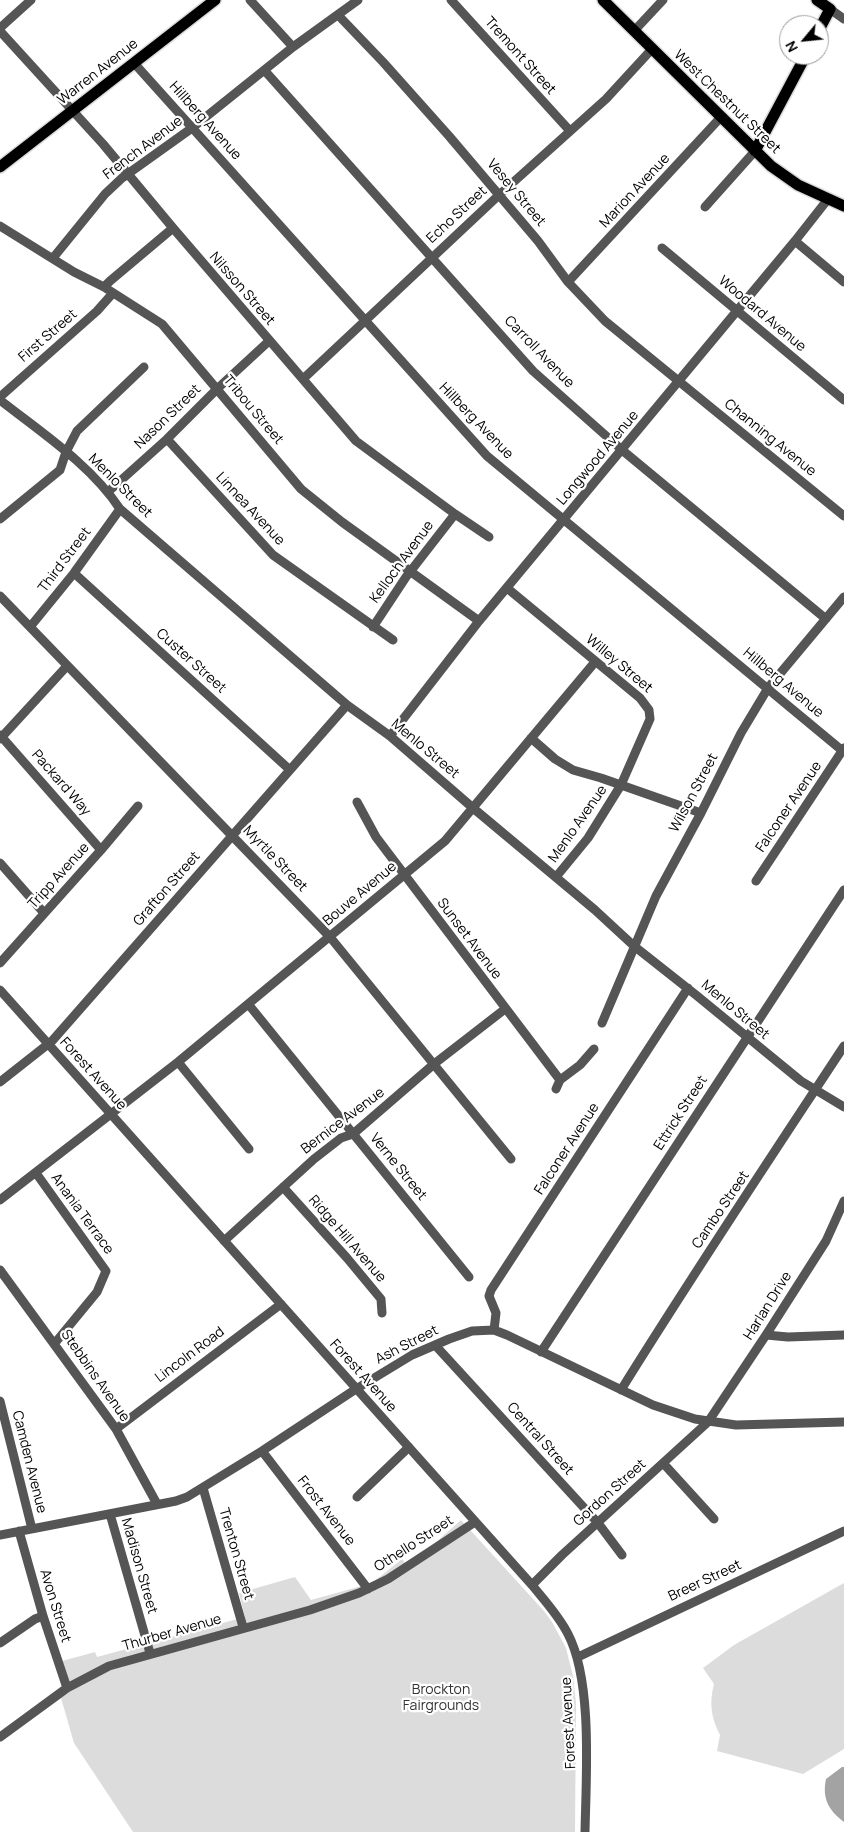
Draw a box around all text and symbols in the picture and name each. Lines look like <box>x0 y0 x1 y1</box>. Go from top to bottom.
street label: Tremont Street <box>481 14 559 98</box>
north arrow <box>779 15 829 65</box>
street label: Warren Avenue <box>55 35 141 109</box>
text: N <box>780 38 802 56</box>
street label: West Chestnut Street <box>670 47 784 157</box>
street label: Hillberg Avenue <box>165 78 245 164</box>
street label: French Avenue <box>100 113 186 183</box>
street label: Marion Avenue <box>596 150 674 232</box>
street label: Vesey Street <box>483 156 549 230</box>
street label: Echo Street <box>423 183 491 247</box>
street label: Nilsson Street <box>206 249 278 329</box>
street label: Woodard Avenue <box>715 273 809 355</box>
street label: First Street <box>15 306 81 366</box>
street label: Carroll Avenue <box>501 313 577 391</box>
street label: Tribou Street <box>219 372 287 448</box>
street label: Hillberg Avenue <box>435 379 517 463</box>
street label: Nason Street <box>132 381 204 453</box>
street label: Channing Avenue <box>721 396 819 480</box>
street label: Longwood Avenue <box>554 407 642 509</box>
street label: Menlo Street <box>85 451 155 521</box>
street label: Linnea Avenue <box>212 469 288 549</box>
street label: Kelloch Avenue <box>367 518 437 606</box>
street label: Third Street <box>35 524 95 596</box>
street label: Custer Street <box>153 625 229 697</box>
street label: Willey Street <box>582 631 656 697</box>
street label: Hillberg Avenue <box>739 645 827 721</box>
street label: Menlo Street <box>388 716 462 782</box>
street label: Packard Way <box>28 747 94 819</box>
street label: Wilson Street <box>666 751 722 835</box>
street label: Falconer Avenue <box>752 758 826 856</box>
street label: Menlo Avenue <box>545 782 611 866</box>
street label: Myrtle Street <box>239 823 311 895</box>
street label: Tripp Avenue <box>25 839 93 913</box>
street label: Grafton Street <box>130 848 204 930</box>
street label: Bouve Avenue <box>320 858 400 930</box>
street label: Sunset Avenue <box>433 895 505 983</box>
street label: Menlo Street <box>698 977 772 1043</box>
street label: Forest Avenue <box>56 1034 130 1114</box>
street label: Ettrick Street <box>651 1073 711 1153</box>
street label: Bernice Avenue <box>298 1084 388 1158</box>
street label: Falconer Avenue <box>531 1100 603 1198</box>
street label: Verne Street <box>366 1130 430 1204</box>
street label: Cambo Street <box>689 1168 753 1252</box>
street label: Anania Terrace <box>47 1170 117 1258</box>
street label: Ridge Hill Avenue <box>305 1192 389 1286</box>
street label: Harlan Drive <box>740 1269 796 1343</box>
street label: Ash Street <box>373 1322 441 1368</box>
street label: Lincoln Road <box>152 1324 228 1386</box>
street label: Stebbins Avenue <box>57 1327 133 1425</box>
street label: Forest Avenue <box>326 1336 400 1416</box>
street label: Central Street <box>503 1399 577 1479</box>
street label: Camden Avenue <box>8 1409 50 1515</box>
street label: Gordon Street <box>570 1456 650 1530</box>
street label: Frost Avenue <box>294 1473 358 1549</box>
street label: Trenton Street <box>215 1506 257 1602</box>
street label: Othello Street <box>371 1512 457 1576</box>
street label: Madison Street <box>117 1516 161 1616</box>
street label: Breer Street <box>666 1557 744 1605</box>
street label: Avon Street <box>36 1567 74 1645</box>
street label: Thurber Avenue <box>121 1611 223 1655</box>
street label: Forest Avenue <box>558 1677 580 1769</box>
park label: Brockton Fairgrounds <box>403 1682 479 1714</box>

